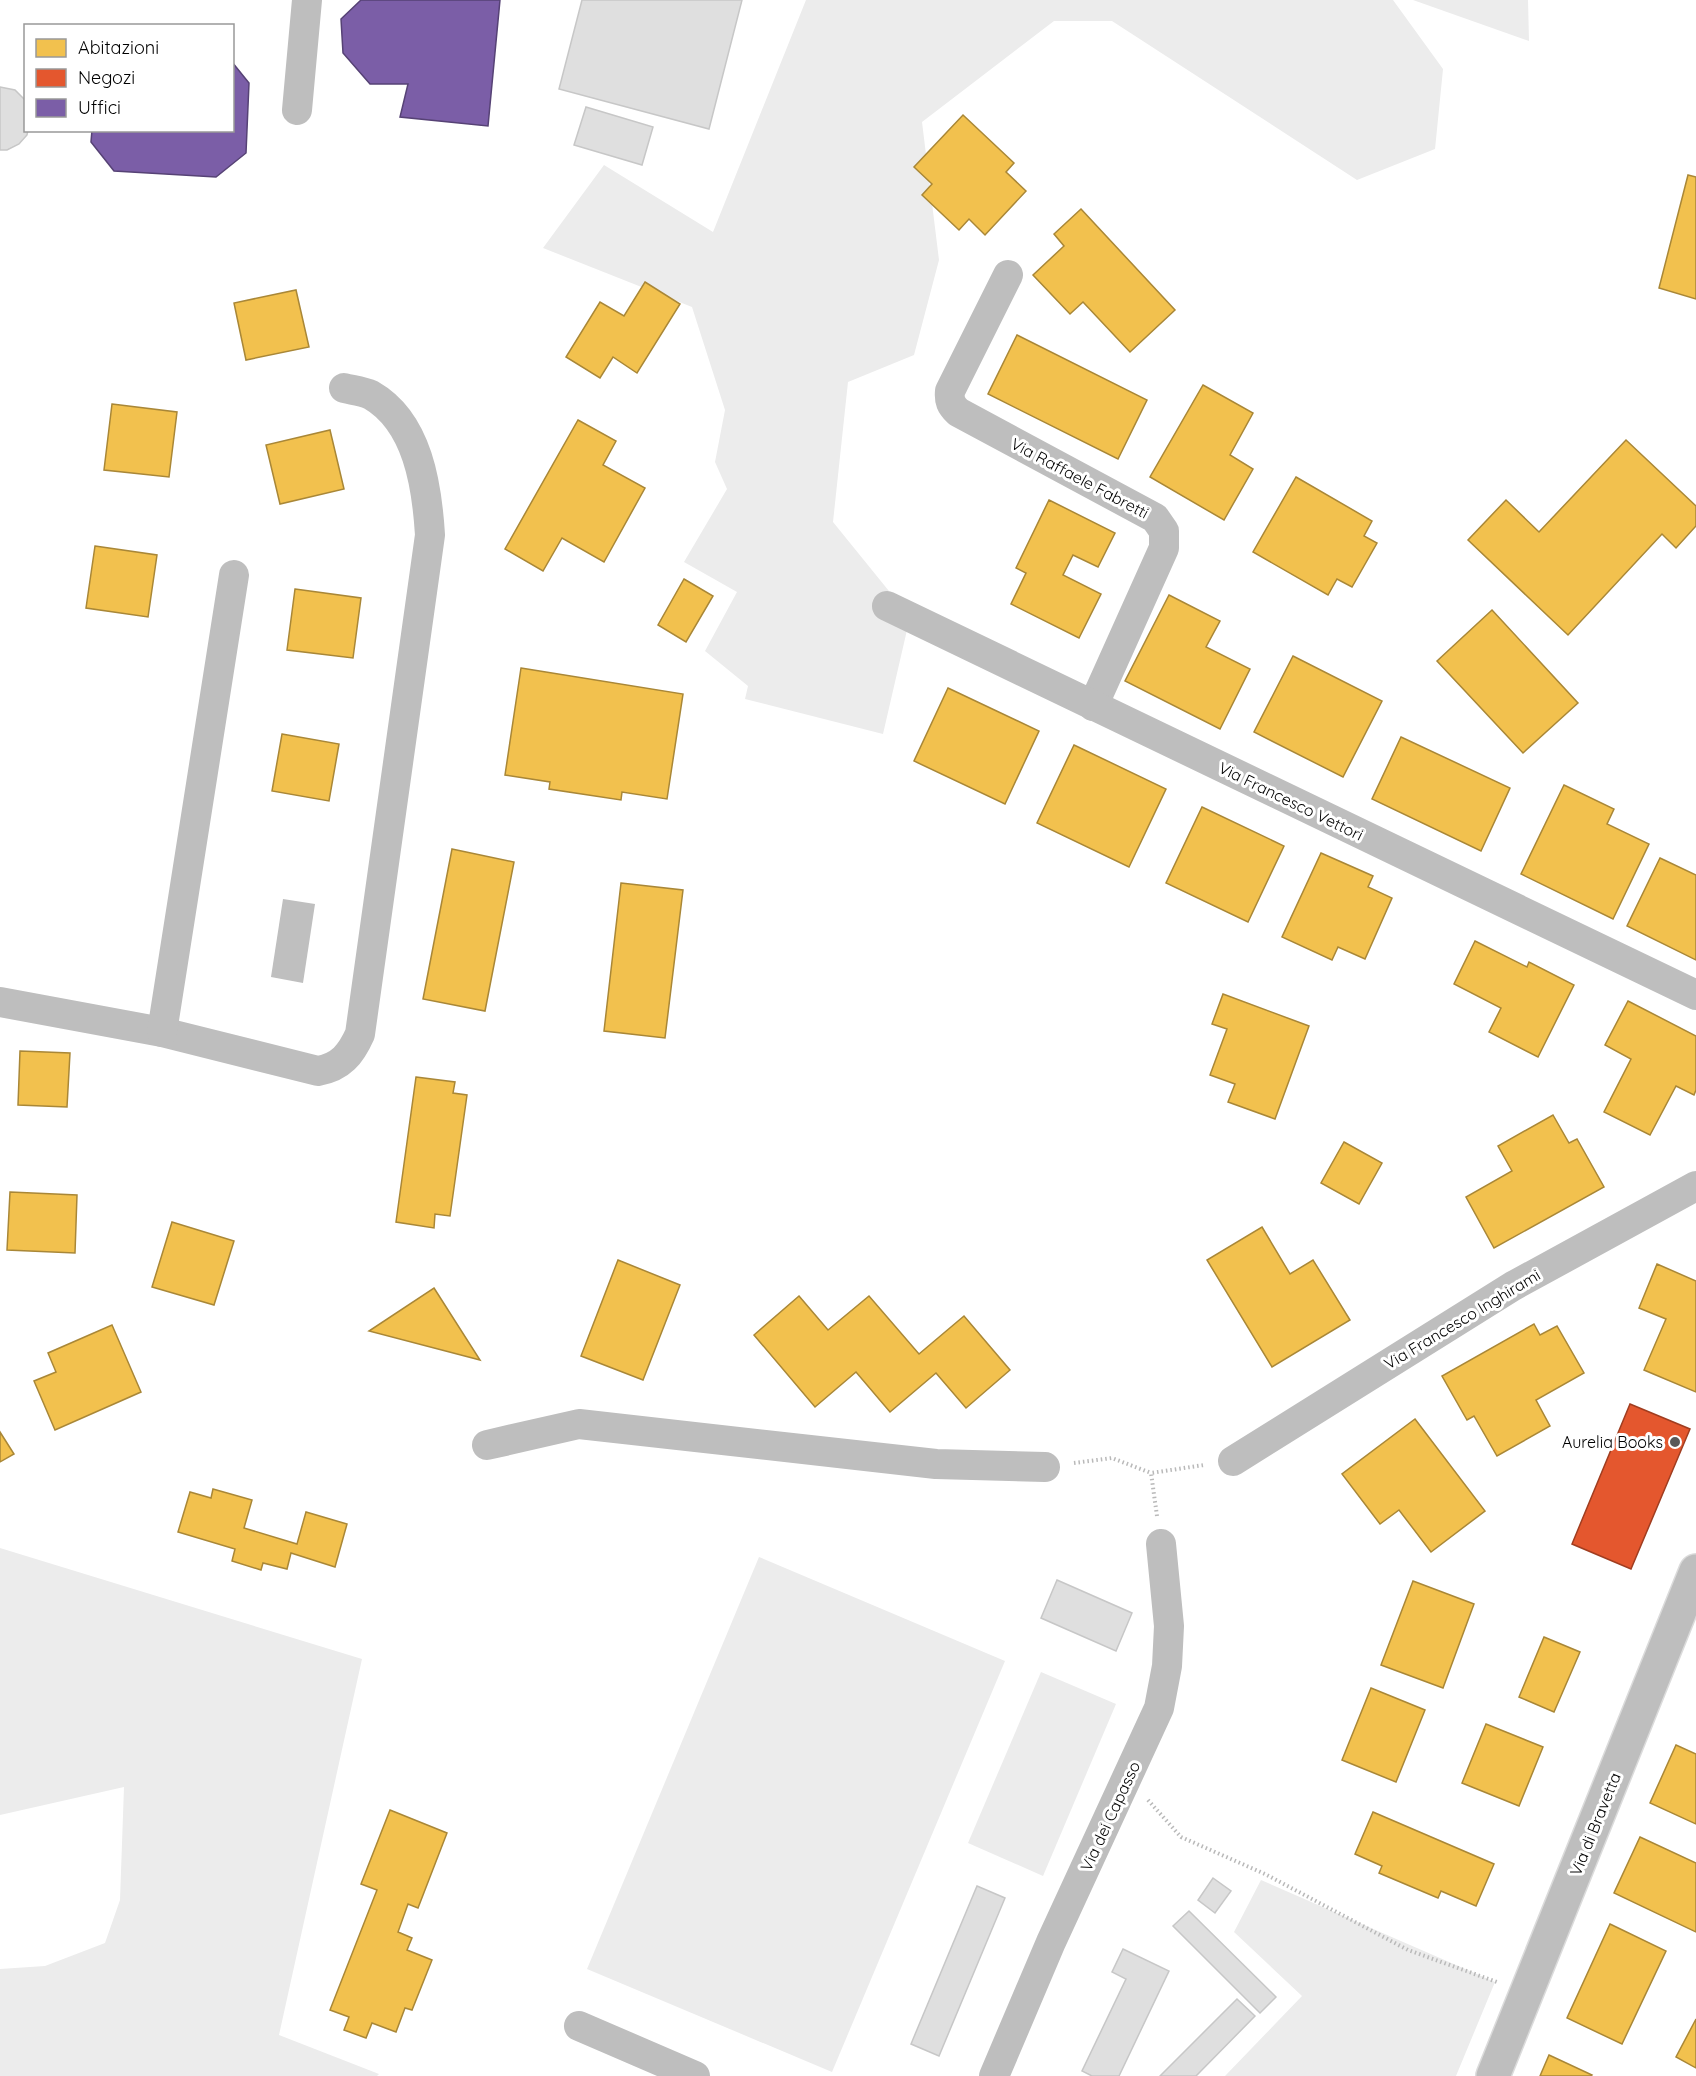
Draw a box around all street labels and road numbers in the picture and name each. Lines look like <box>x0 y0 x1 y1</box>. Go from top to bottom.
street label: Via Raffaele Fabretti <box>1008 433 1152 523</box>
street label: Via Francesco Vettori <box>1215 757 1367 845</box>
street label: Via Francesco Inghirami <box>1380 1264 1544 1374</box>
street label: Via dei Capasso <box>1076 1758 1144 1874</box>
street label: Via di Bravetta <box>1565 1769 1625 1879</box>

